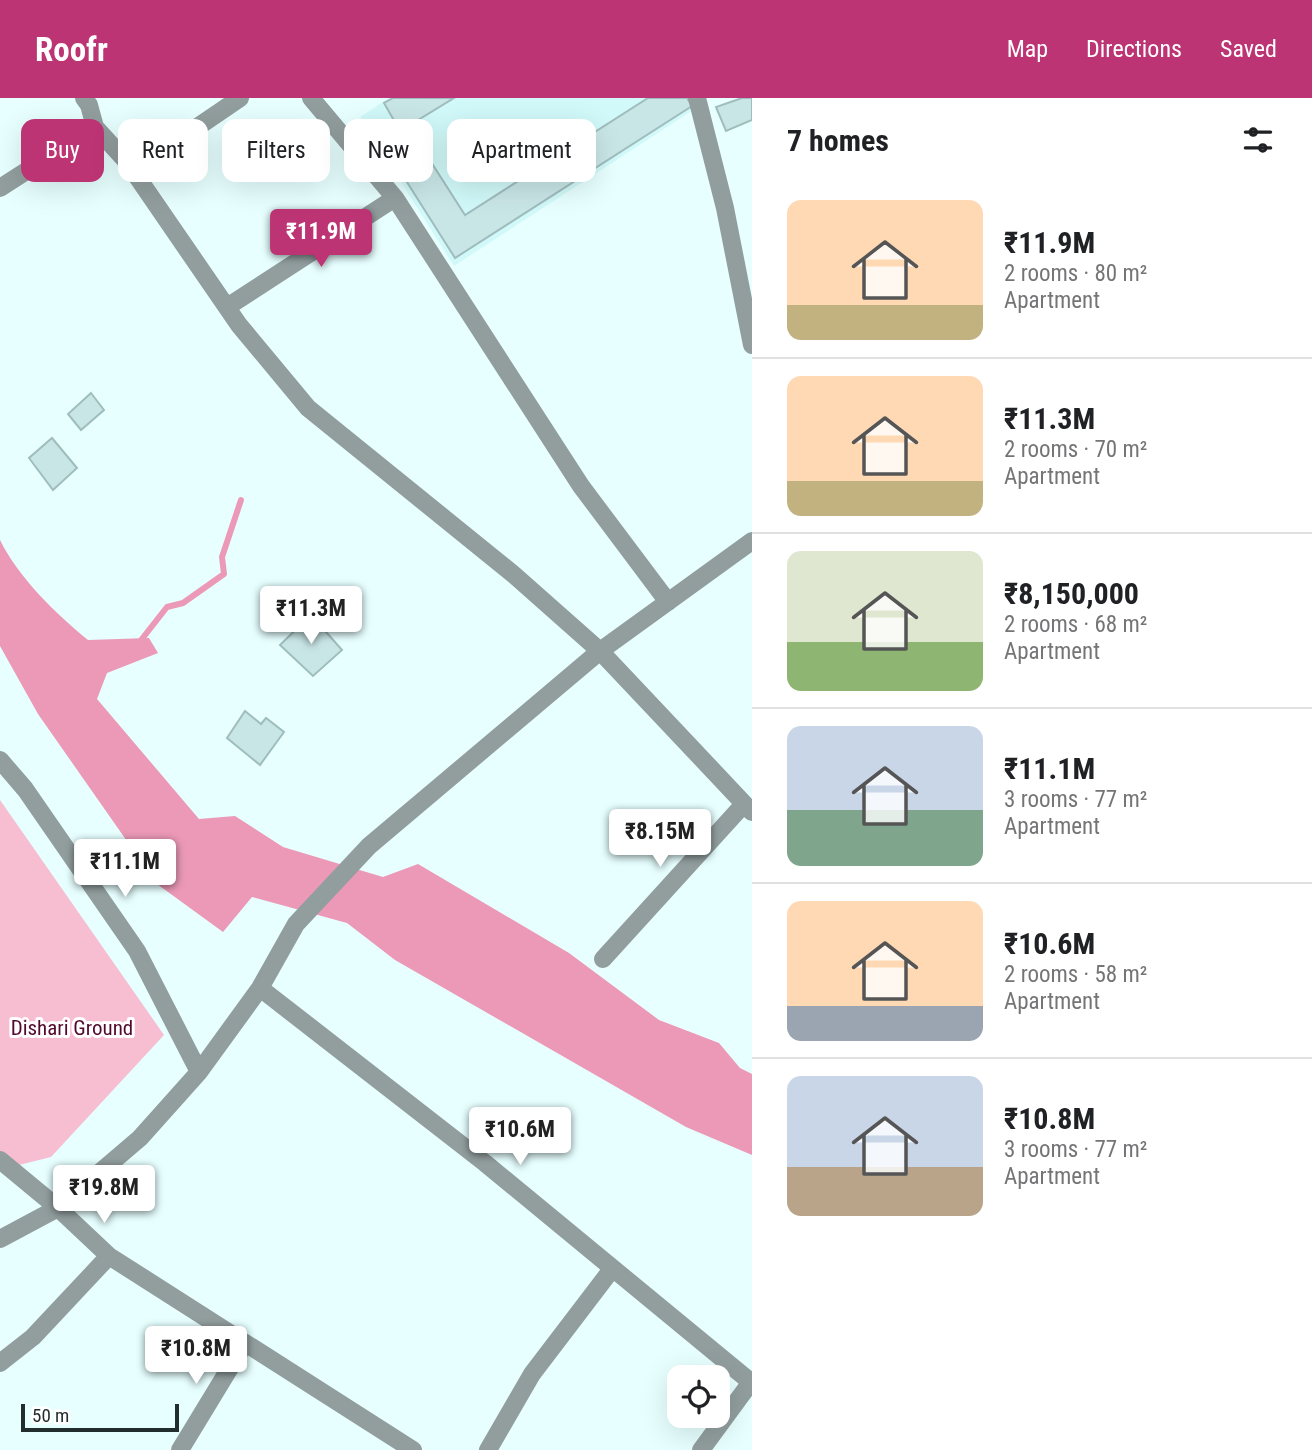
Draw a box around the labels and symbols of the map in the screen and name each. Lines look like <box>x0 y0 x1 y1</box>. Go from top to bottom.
pin: ₹11.9M <box>264 209 378 269</box>
pin: ₹11.3M <box>254 587 368 646</box>
pin: ₹8.15M <box>603 810 717 869</box>
pin: ₹11.1M <box>68 840 182 899</box>
park label: Dishari Ground <box>11 1016 133 1040</box>
pin: ₹10.6M <box>463 1108 577 1167</box>
pin: ₹19.8M <box>47 1166 161 1225</box>
pin: ₹10.8M <box>139 1326 253 1386</box>
scale bar <box>21 1401 178 1433</box>

